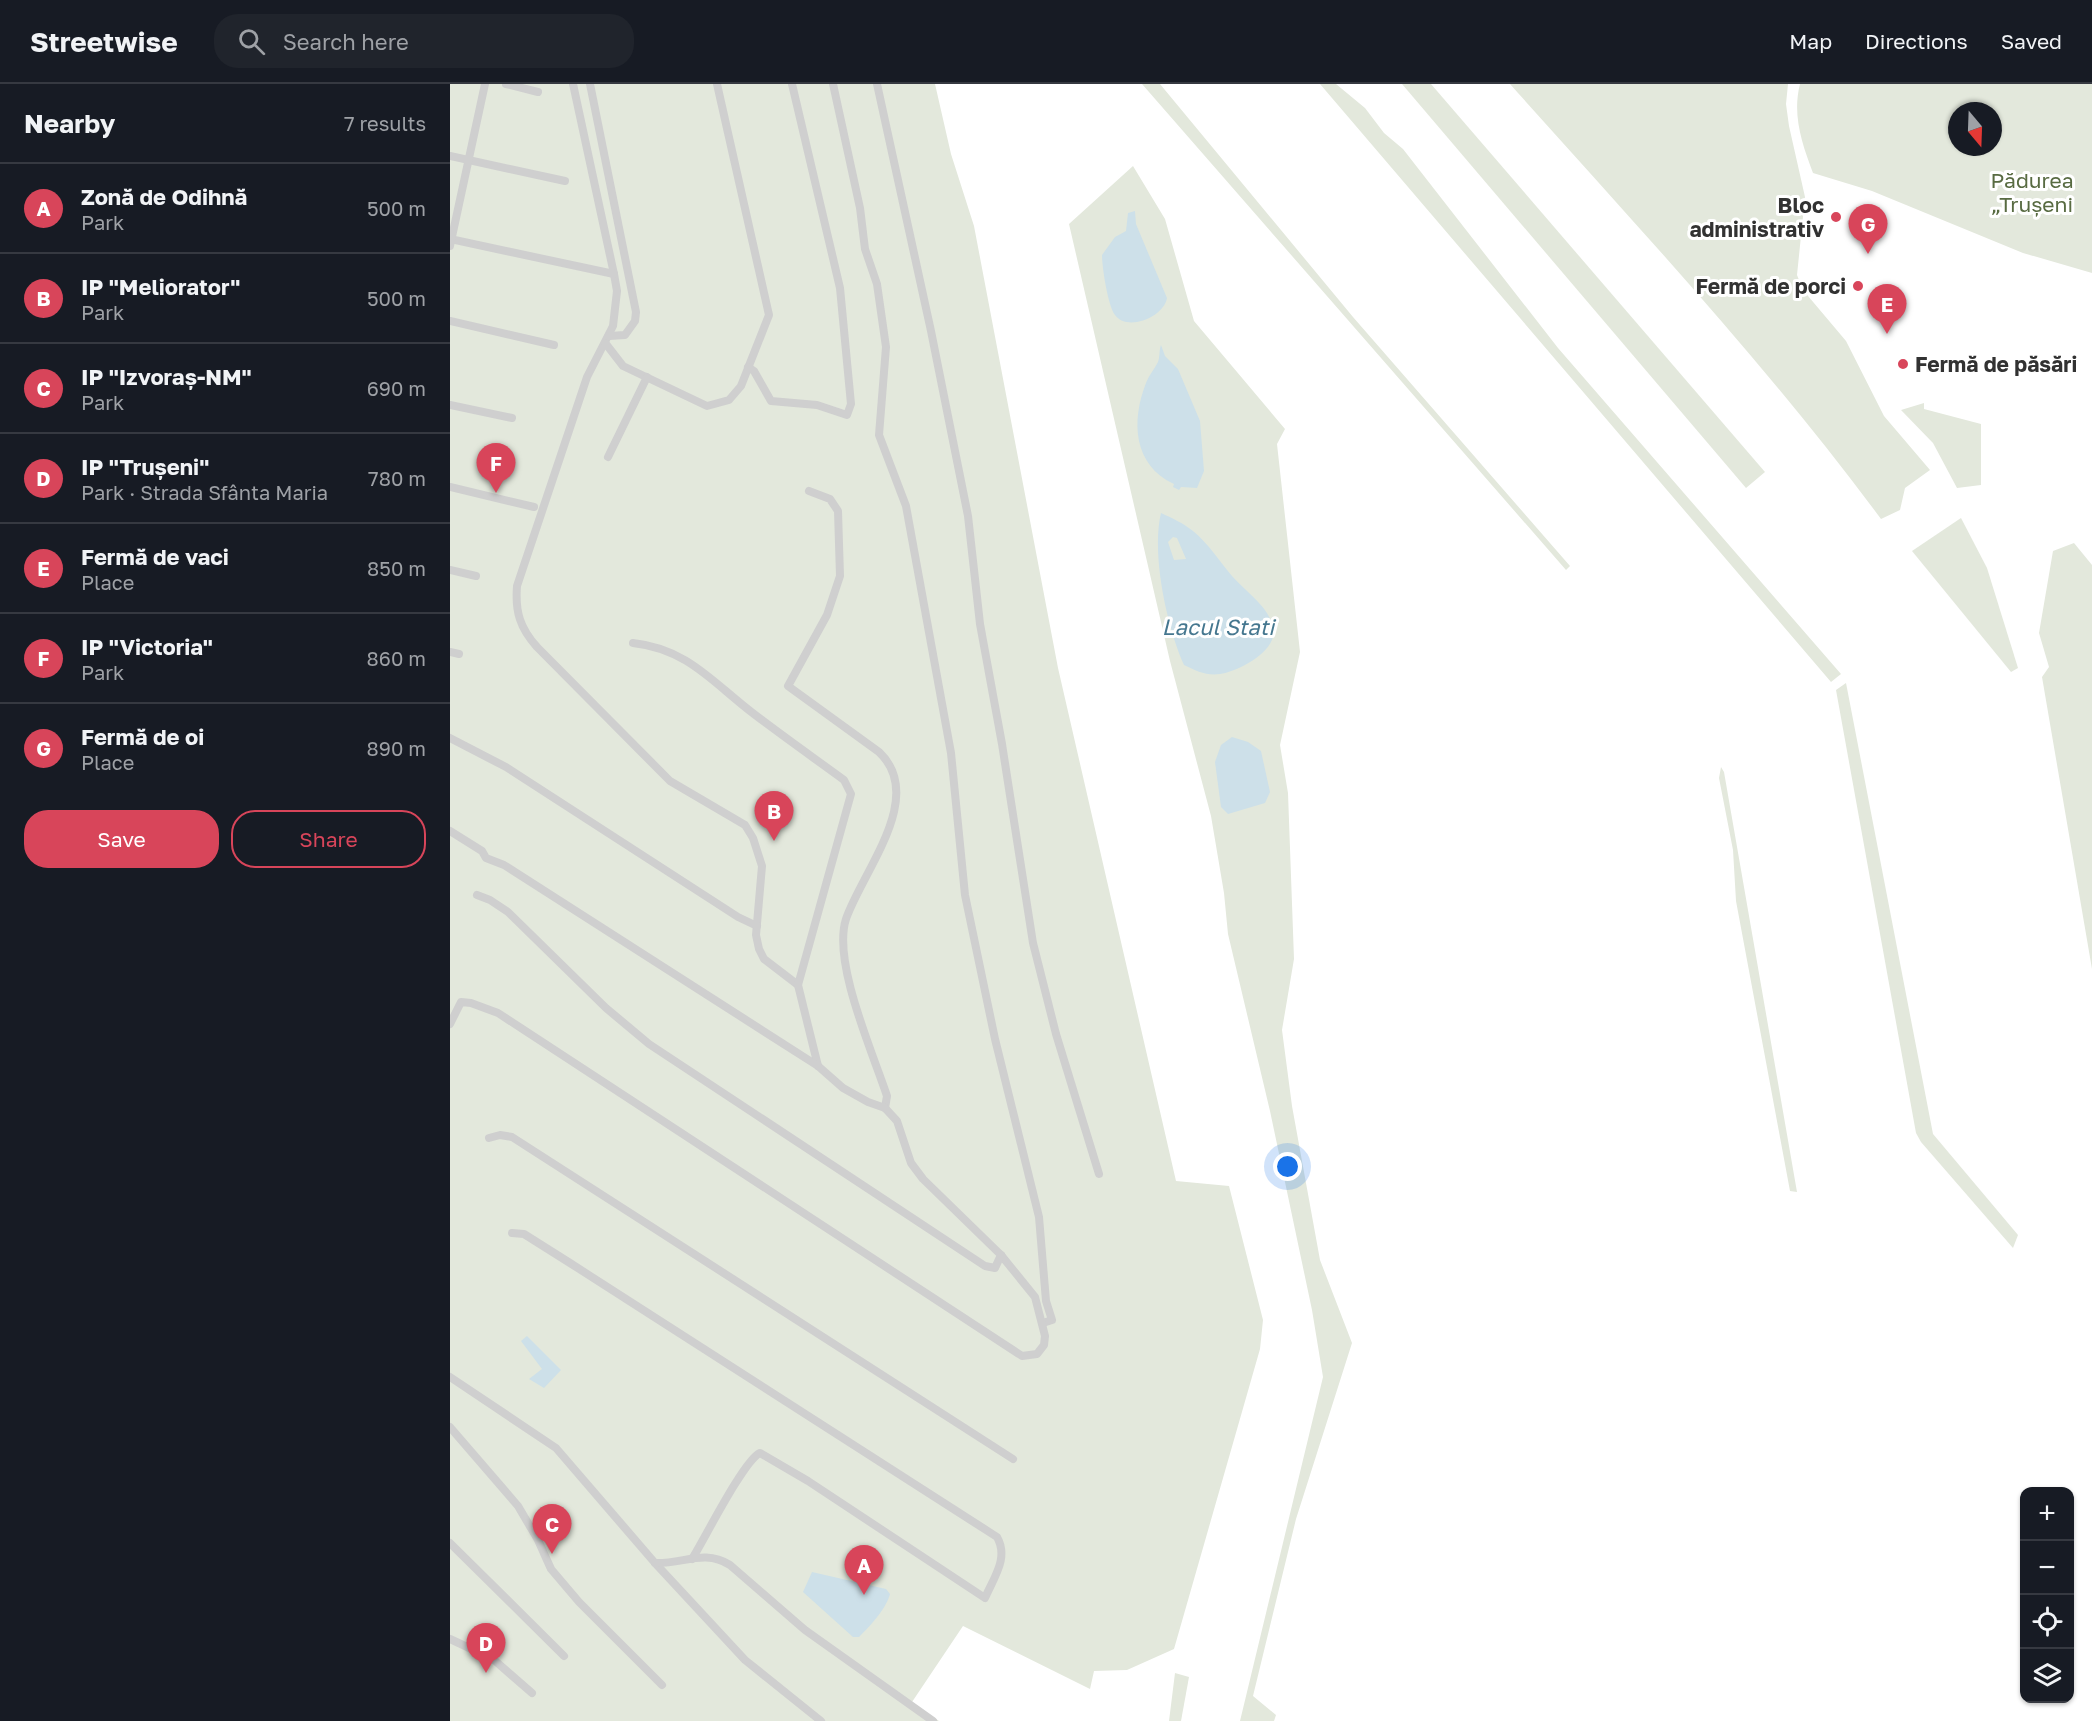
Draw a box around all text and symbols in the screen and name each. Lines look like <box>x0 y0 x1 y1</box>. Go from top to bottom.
search box <box>214 14 634 68</box>
text: Streetwise <box>30 25 178 58</box>
icon: search <box>235 25 268 58</box>
text: Search here <box>283 28 409 55</box>
text: Map <box>1789 28 1832 54</box>
text: Directions <box>1865 28 1968 54</box>
text: Saved <box>2001 28 2062 54</box>
north arrow <box>1948 102 2002 156</box>
text: Nearby <box>24 108 115 139</box>
text: 7 results <box>344 111 426 135</box>
park label: Pădurea „Trușeni <box>1990 167 2074 217</box>
text: Zonă de Odihnă <box>81 183 247 210</box>
place label: Bloc administrativ <box>1689 192 1824 242</box>
text: A <box>36 196 51 220</box>
text: 500 m <box>367 196 426 220</box>
pin: G <box>1848 204 1888 254</box>
text: Park <box>81 210 124 234</box>
marker: Bloc administrativ <box>1829 210 1843 224</box>
text: IP "Meliorator" <box>81 273 240 300</box>
place label: Fermă de porci <box>1696 273 1846 299</box>
marker: Fermă de porci <box>1851 279 1865 293</box>
pin: E <box>1868 284 1906 334</box>
text: B <box>36 286 51 310</box>
text: 500 m <box>367 286 426 310</box>
text: Park <box>81 300 124 324</box>
place label: Fermă de păsări <box>1915 351 2077 377</box>
marker: Fermă de păsări <box>1896 357 1910 371</box>
text: IP "Izvoraș-NM" <box>81 363 252 390</box>
text: C <box>36 376 51 400</box>
text: 690 m <box>367 376 426 400</box>
text: Park <box>81 390 124 414</box>
pin: F <box>476 444 516 493</box>
text: IP "Trușeni" <box>81 453 209 480</box>
text: D <box>36 466 51 490</box>
text: 780 m <box>368 466 426 490</box>
text: Park · Strada Sfânta Maria <box>81 480 328 504</box>
text: Fermă de vaci <box>81 543 229 570</box>
text: E <box>37 556 50 580</box>
text: 850 m <box>367 556 426 580</box>
text: Place <box>81 570 134 594</box>
water label: Lacul Stati <box>1162 613 1277 640</box>
text: IP "Victoria" <box>81 633 213 660</box>
text: F <box>38 646 49 670</box>
text: 860 m <box>367 646 426 670</box>
text: Park <box>81 660 124 684</box>
text: Fermă de oi <box>81 723 204 750</box>
text: G <box>36 736 51 760</box>
text: 890 m <box>367 736 426 760</box>
text: Place <box>81 750 134 774</box>
pin: B <box>754 792 794 841</box>
button: Save <box>24 810 219 868</box>
button: Share <box>231 810 426 868</box>
your location <box>1273 1152 1302 1181</box>
map controls <box>2020 1487 2074 1703</box>
button: + <box>2020 1487 2074 1541</box>
pin: C <box>532 1504 572 1554</box>
button: − <box>2020 1541 2074 1595</box>
pin: A <box>844 1546 884 1595</box>
button: locate <box>2020 1595 2074 1649</box>
pin: D <box>466 1624 506 1673</box>
button: layers <box>2020 1649 2074 1703</box>

